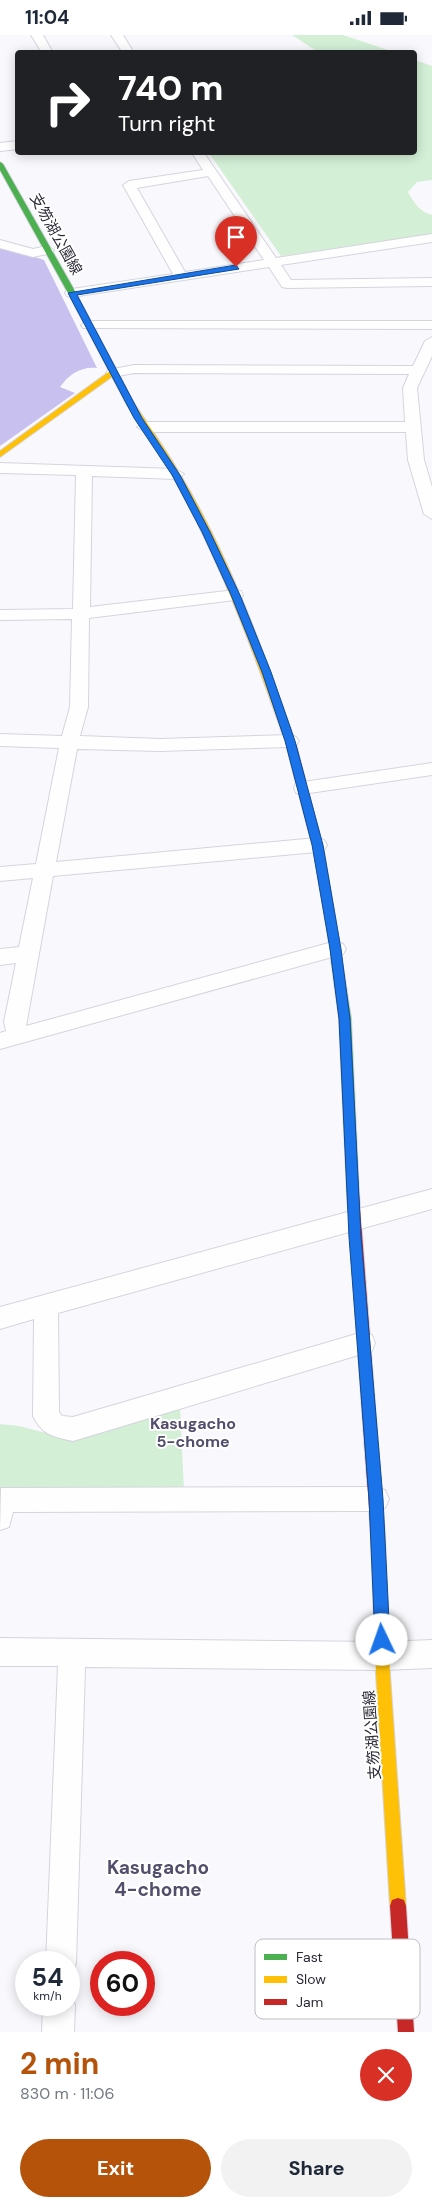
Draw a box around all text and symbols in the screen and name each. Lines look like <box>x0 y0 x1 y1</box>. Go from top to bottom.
text: 11:04 <box>25 5 69 30</box>
text: 740 m <box>118 65 223 111</box>
icon: right <box>35 70 100 135</box>
text: Turn right <box>118 109 215 138</box>
street label: 支笏湖公園線 <box>25 190 87 278</box>
pin <box>215 216 257 267</box>
icon: arrive <box>222 223 250 251</box>
district label: Kasugacho 5-chome <box>150 1413 236 1452</box>
position arrow <box>355 1613 407 1665</box>
street label: 支笏湖公園線 <box>359 1689 385 1781</box>
district label: Kasugacho 4-chome <box>107 1855 209 1902</box>
legend <box>255 1939 420 2019</box>
text: Fast <box>296 1948 323 1966</box>
speed limit sign: 60 <box>90 1951 155 2016</box>
text: 54 <box>32 1961 63 1994</box>
text: Slow <box>296 1970 326 1988</box>
text: km/h <box>33 1988 62 2004</box>
text: Jam <box>296 1993 323 2011</box>
text: 2 min <box>20 2044 99 2083</box>
button: close <box>360 2049 412 2101</box>
text: 830 m · 11:06 <box>20 2083 115 2104</box>
button: Exit <box>20 2139 211 2197</box>
button: Share <box>221 2139 412 2197</box>

